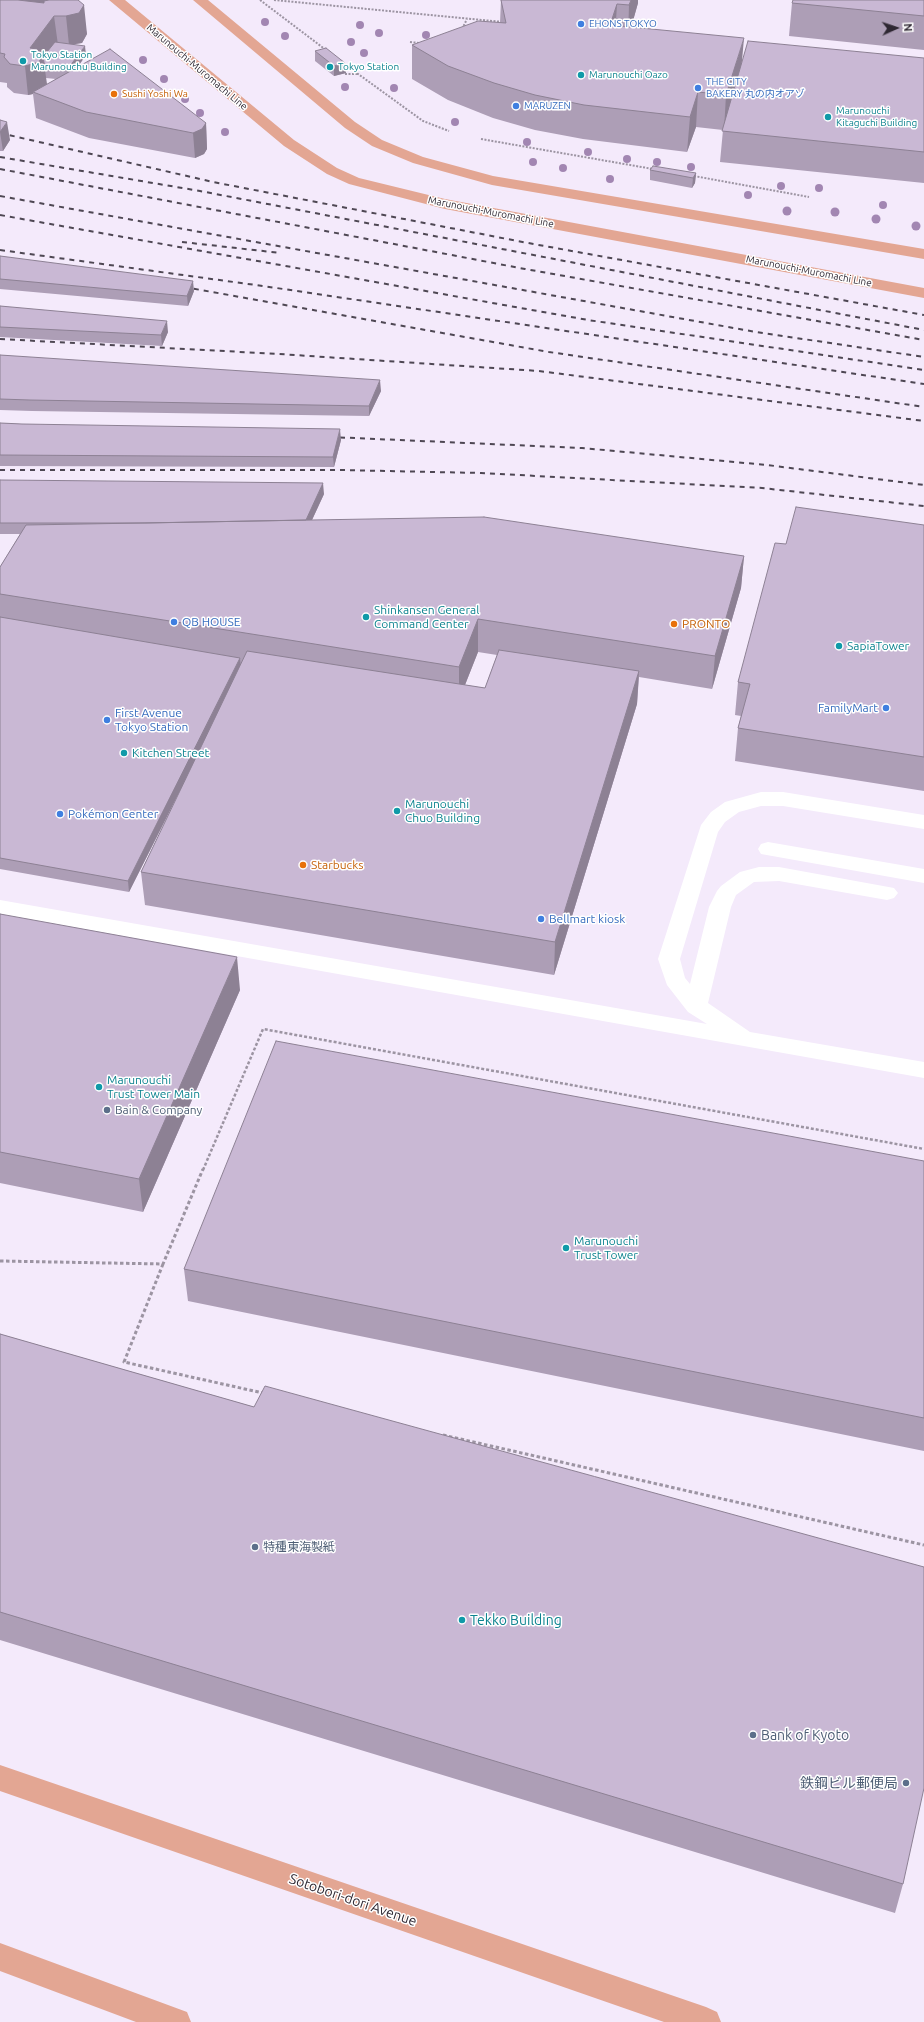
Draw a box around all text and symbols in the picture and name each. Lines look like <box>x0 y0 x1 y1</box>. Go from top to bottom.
north arrow <box>876 8 916 48</box>
place label: EHONS TOKYO <box>589 18 657 30</box>
marker: EHONS TOKYO <box>576 19 586 29</box>
street label: Marunouchi-Muromachi Line <box>144 21 250 113</box>
text: N <box>902 23 914 32</box>
place label: Tokyo Station Marunouchu Building <box>31 49 127 72</box>
marker: Tokyo Station Marunouchu Building <box>18 56 28 66</box>
place label: Tokyo Station <box>338 61 399 73</box>
marker: Tokyo Station <box>325 62 335 72</box>
place label: Marunouchi Oazo <box>589 69 668 81</box>
marker: Marunouchi Oazo <box>576 70 586 80</box>
place label: THE CITY BAKERY 丸の内オアゾ <box>706 76 805 100</box>
marker: THE CITY BAKERY 丸の内オアゾ <box>693 83 703 93</box>
place label: Sushi Yoshi Wa <box>122 88 188 100</box>
marker: Sushi Yoshi Wa <box>109 89 119 99</box>
place label: MARUZEN <box>524 100 571 112</box>
marker: MARUZEN <box>511 101 521 111</box>
place label: Marunouchi Kitaguchi Building <box>836 105 917 128</box>
marker: Marunouchi Kitaguchi Building <box>823 112 833 122</box>
street label: Marunouchi-Muromachi Line <box>427 194 555 230</box>
street label: Marunouchi-Muromachi Line <box>745 253 873 289</box>
place label: Shinkansen General Command Center <box>374 603 479 631</box>
marker: Shinkansen General Command Center <box>361 612 371 622</box>
place label: QB HOUSE <box>182 615 241 629</box>
marker: QB HOUSE <box>169 617 179 627</box>
place label: PRONTO <box>682 617 730 631</box>
marker: PRONTO <box>669 619 679 629</box>
place label: SapiaTower <box>847 639 909 653</box>
marker: SapiaTower <box>834 641 844 651</box>
place label: FamilyMart <box>818 701 878 715</box>
marker: FamilyMart <box>881 703 891 713</box>
place label: First Avenue Tokyo Station <box>115 706 188 734</box>
marker: First Avenue Tokyo Station <box>102 715 112 725</box>
place label: Kitchen Street <box>132 746 209 760</box>
marker: Kitchen Street <box>119 748 129 758</box>
place label: Marunouchi Chuo Building <box>405 797 480 825</box>
marker: Marunouchi Chuo Building <box>392 806 402 816</box>
place label: Pokémon Center <box>68 807 158 821</box>
marker: Pokémon Center <box>55 809 65 819</box>
place label: Starbucks <box>311 858 363 872</box>
marker: Starbucks <box>298 860 308 870</box>
place label: Bellmart kiosk <box>549 912 625 926</box>
marker: Bellmart kiosk <box>536 914 546 924</box>
place label: Marunouchi Trust Tower Main <box>107 1073 200 1101</box>
marker: Marunouchi Trust Tower Main <box>94 1082 104 1092</box>
place label: Bain & Company <box>115 1103 202 1117</box>
marker: Bain & Company <box>102 1105 112 1115</box>
place label: Marunouchi Trust Tower <box>574 1234 638 1262</box>
marker: Marunouchi Trust Tower <box>561 1243 571 1253</box>
place label: 特種東海製紙 <box>263 1540 335 1554</box>
marker: 特種東海製紙 <box>250 1542 260 1552</box>
place label: Tekko Building <box>470 1612 562 1628</box>
marker: Tekko Building <box>457 1615 467 1625</box>
place label: Bank of Kyoto <box>761 1727 849 1743</box>
marker: Bank of Kyoto <box>748 1730 758 1740</box>
place label: 鉄鋼ビル郵便局 <box>800 1775 898 1791</box>
marker: 鉄鋼ビル郵便局 <box>901 1778 911 1788</box>
street label: Sotobori-dori Avenue <box>287 1870 419 1930</box>

